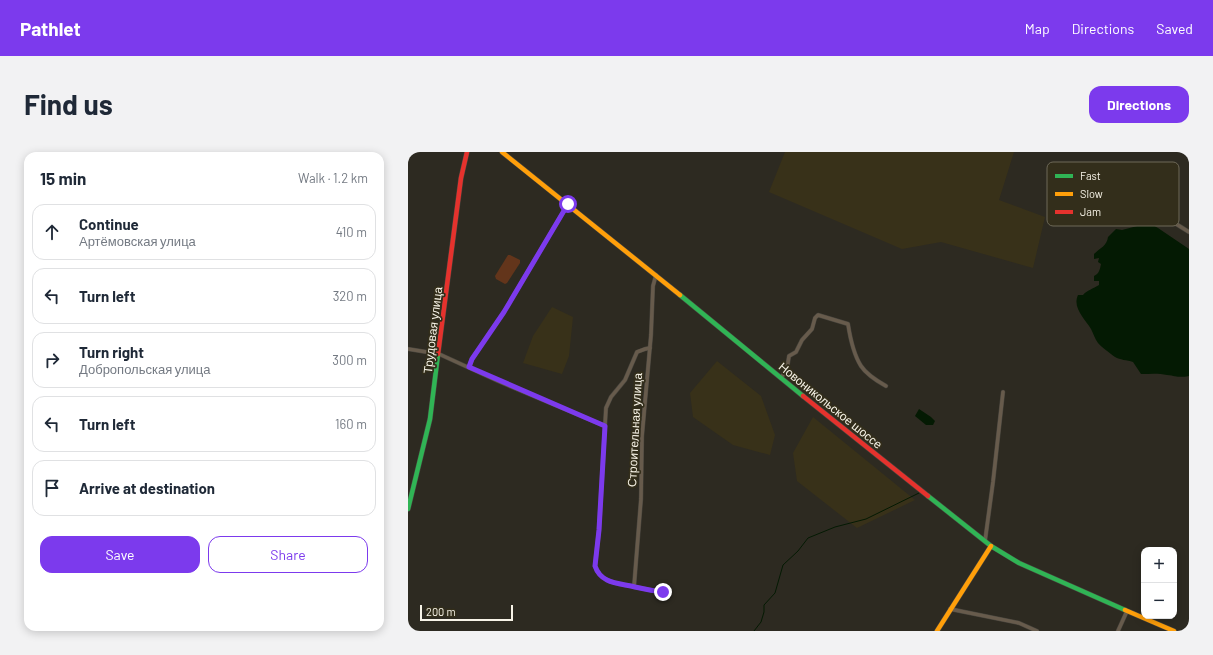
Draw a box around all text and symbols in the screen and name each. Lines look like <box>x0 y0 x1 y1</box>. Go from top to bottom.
text: Pathlet <box>20 17 81 40</box>
text: Map <box>1025 20 1050 37</box>
text: Directions <box>1072 20 1134 37</box>
text: Saved <box>1156 20 1193 37</box>
button: Directions <box>1089 86 1189 123</box>
text: Find us <box>24 87 113 121</box>
legend <box>1047 162 1179 226</box>
text: 15 min <box>40 168 86 188</box>
text: Fast <box>1080 169 1101 182</box>
text: Walk · 1.2 km <box>298 170 368 186</box>
text: Slow <box>1080 187 1103 200</box>
route start <box>559 195 577 213</box>
text: Jam <box>1080 205 1101 218</box>
text: Continue <box>79 215 139 233</box>
icon: ahead <box>41 221 63 243</box>
text: 410 m <box>336 224 367 240</box>
text: Артёмовская улица <box>79 233 196 249</box>
icon: left <box>41 285 63 307</box>
street label: Трудовая улица <box>420 286 445 374</box>
text: Turn left <box>79 287 135 305</box>
text: 320 m <box>333 288 367 304</box>
text: Turn right <box>79 343 144 361</box>
icon: right <box>41 349 63 371</box>
text: 300 m <box>332 352 367 368</box>
street label: Новоникольское шоссе <box>777 359 886 451</box>
text: Добропольская улица <box>79 361 211 377</box>
street label: Строительная улица <box>624 372 645 487</box>
icon: left <box>41 413 63 435</box>
text: Turn left <box>79 415 135 433</box>
text: 160 m <box>335 416 367 432</box>
icon: arrive <box>41 477 63 499</box>
text: Arrive at destination <box>79 479 215 497</box>
button: Save <box>40 536 200 573</box>
button: Share <box>208 536 368 573</box>
map controls <box>1141 547 1177 619</box>
button: + <box>1141 547 1177 583</box>
route end <box>654 583 672 601</box>
button: − <box>1141 583 1177 619</box>
scale bar <box>420 603 513 622</box>
text: 200 m <box>426 605 456 618</box>

